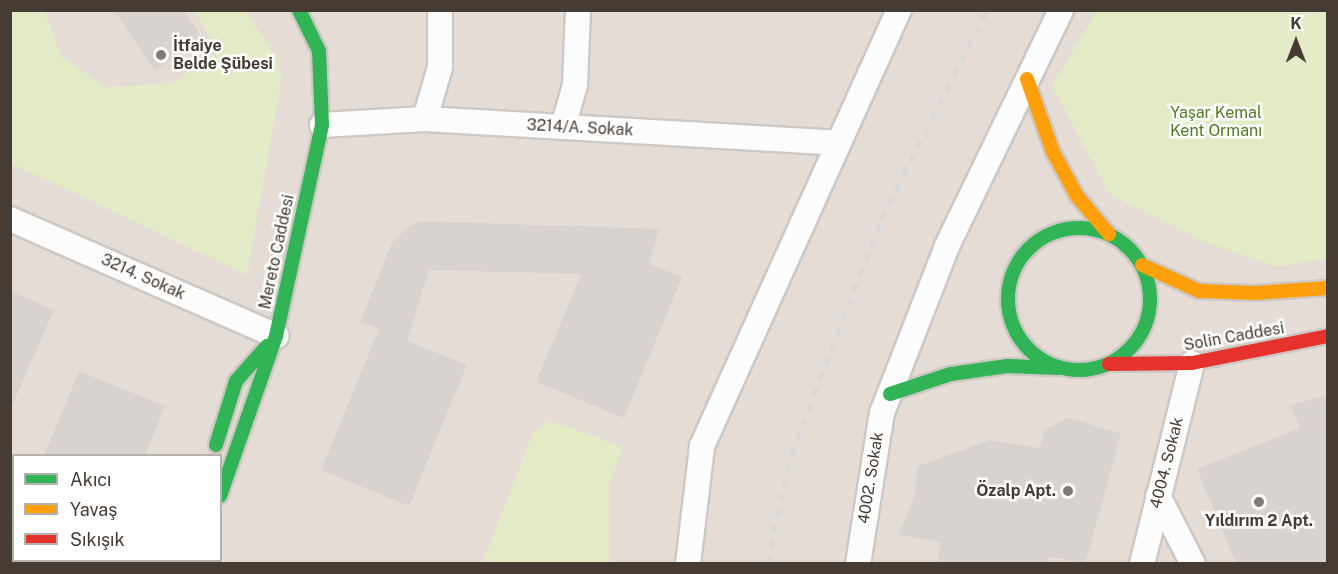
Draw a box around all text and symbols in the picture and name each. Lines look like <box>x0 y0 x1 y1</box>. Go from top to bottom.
north arrow <box>1266 12 1326 72</box>
text: K <box>1290 14 1302 33</box>
place label: İtfaiye Belde Şübesi <box>173 36 273 74</box>
marker: İtfaiye Belde Şübesi <box>154 48 168 62</box>
park label: Yaşar Kemal Kent Ormanı <box>1170 103 1262 141</box>
street label: 3214/A. Sokak <box>526 116 634 140</box>
street label: Mereto Caddesi <box>255 193 299 311</box>
street label: 3214. Sokak <box>98 250 188 304</box>
street label: Solin Caddesi <box>1182 319 1286 355</box>
street label: 4004. Sokak <box>1146 415 1188 511</box>
street label: 4002. Sokak <box>854 431 888 525</box>
legend <box>12 454 222 562</box>
text: Akıcı <box>70 469 111 490</box>
place label: Özalp Apt. <box>976 481 1056 501</box>
marker: Özalp Apt. <box>1061 484 1075 498</box>
marker: Yıldırım 2 Apt. <box>1252 495 1266 509</box>
text: Yavaş <box>70 499 117 520</box>
place label: Yıldırım 2 Apt. <box>1205 511 1313 531</box>
text: Sıkışık <box>70 529 125 550</box>

